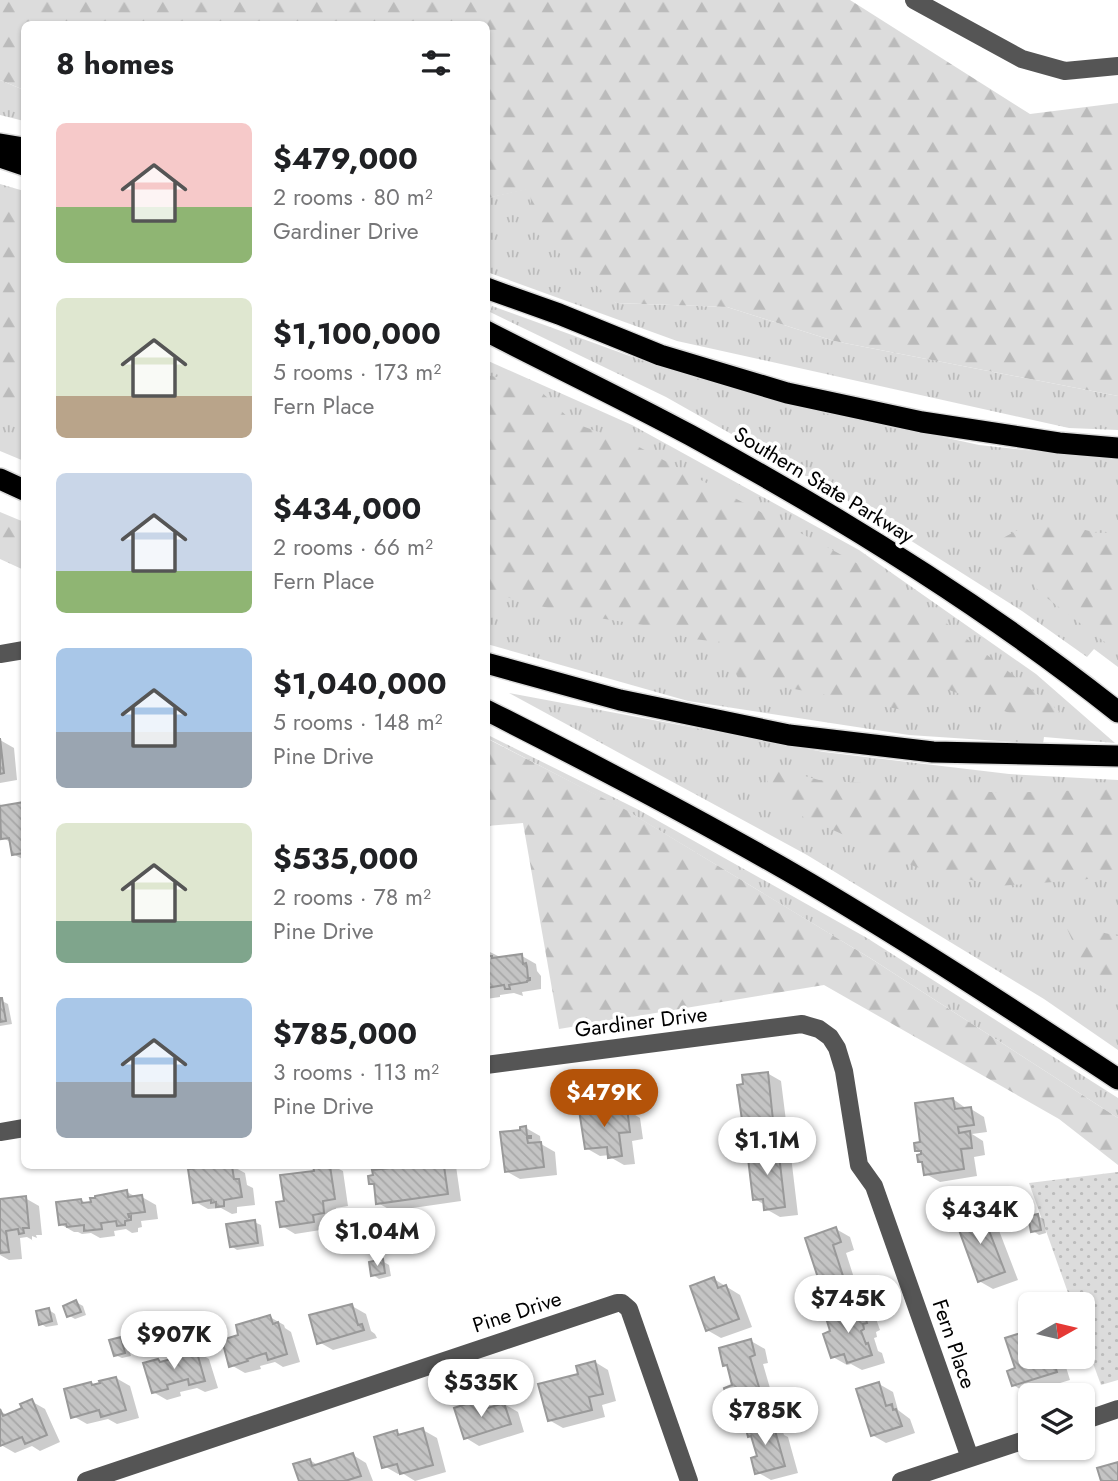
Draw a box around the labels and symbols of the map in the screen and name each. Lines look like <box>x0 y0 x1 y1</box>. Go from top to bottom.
street label: Southern State Parkway <box>728 419 920 551</box>
street label: Gardiner Drive <box>573 999 709 1045</box>
pin: $479K <box>555 1070 653 1129</box>
pin: $1.1M <box>718 1118 816 1177</box>
pin: $434K <box>931 1186 1029 1246</box>
pin: $1.04M <box>320 1208 434 1268</box>
pin: $745K <box>799 1276 897 1335</box>
street label: Pine Drive <box>469 1283 565 1340</box>
north arrow <box>1018 1292 1096 1368</box>
street label: Fern Place <box>925 1295 983 1393</box>
pin: $907K <box>125 1312 223 1371</box>
pin: $535K <box>432 1360 530 1419</box>
pin: $785K <box>716 1388 814 1447</box>

